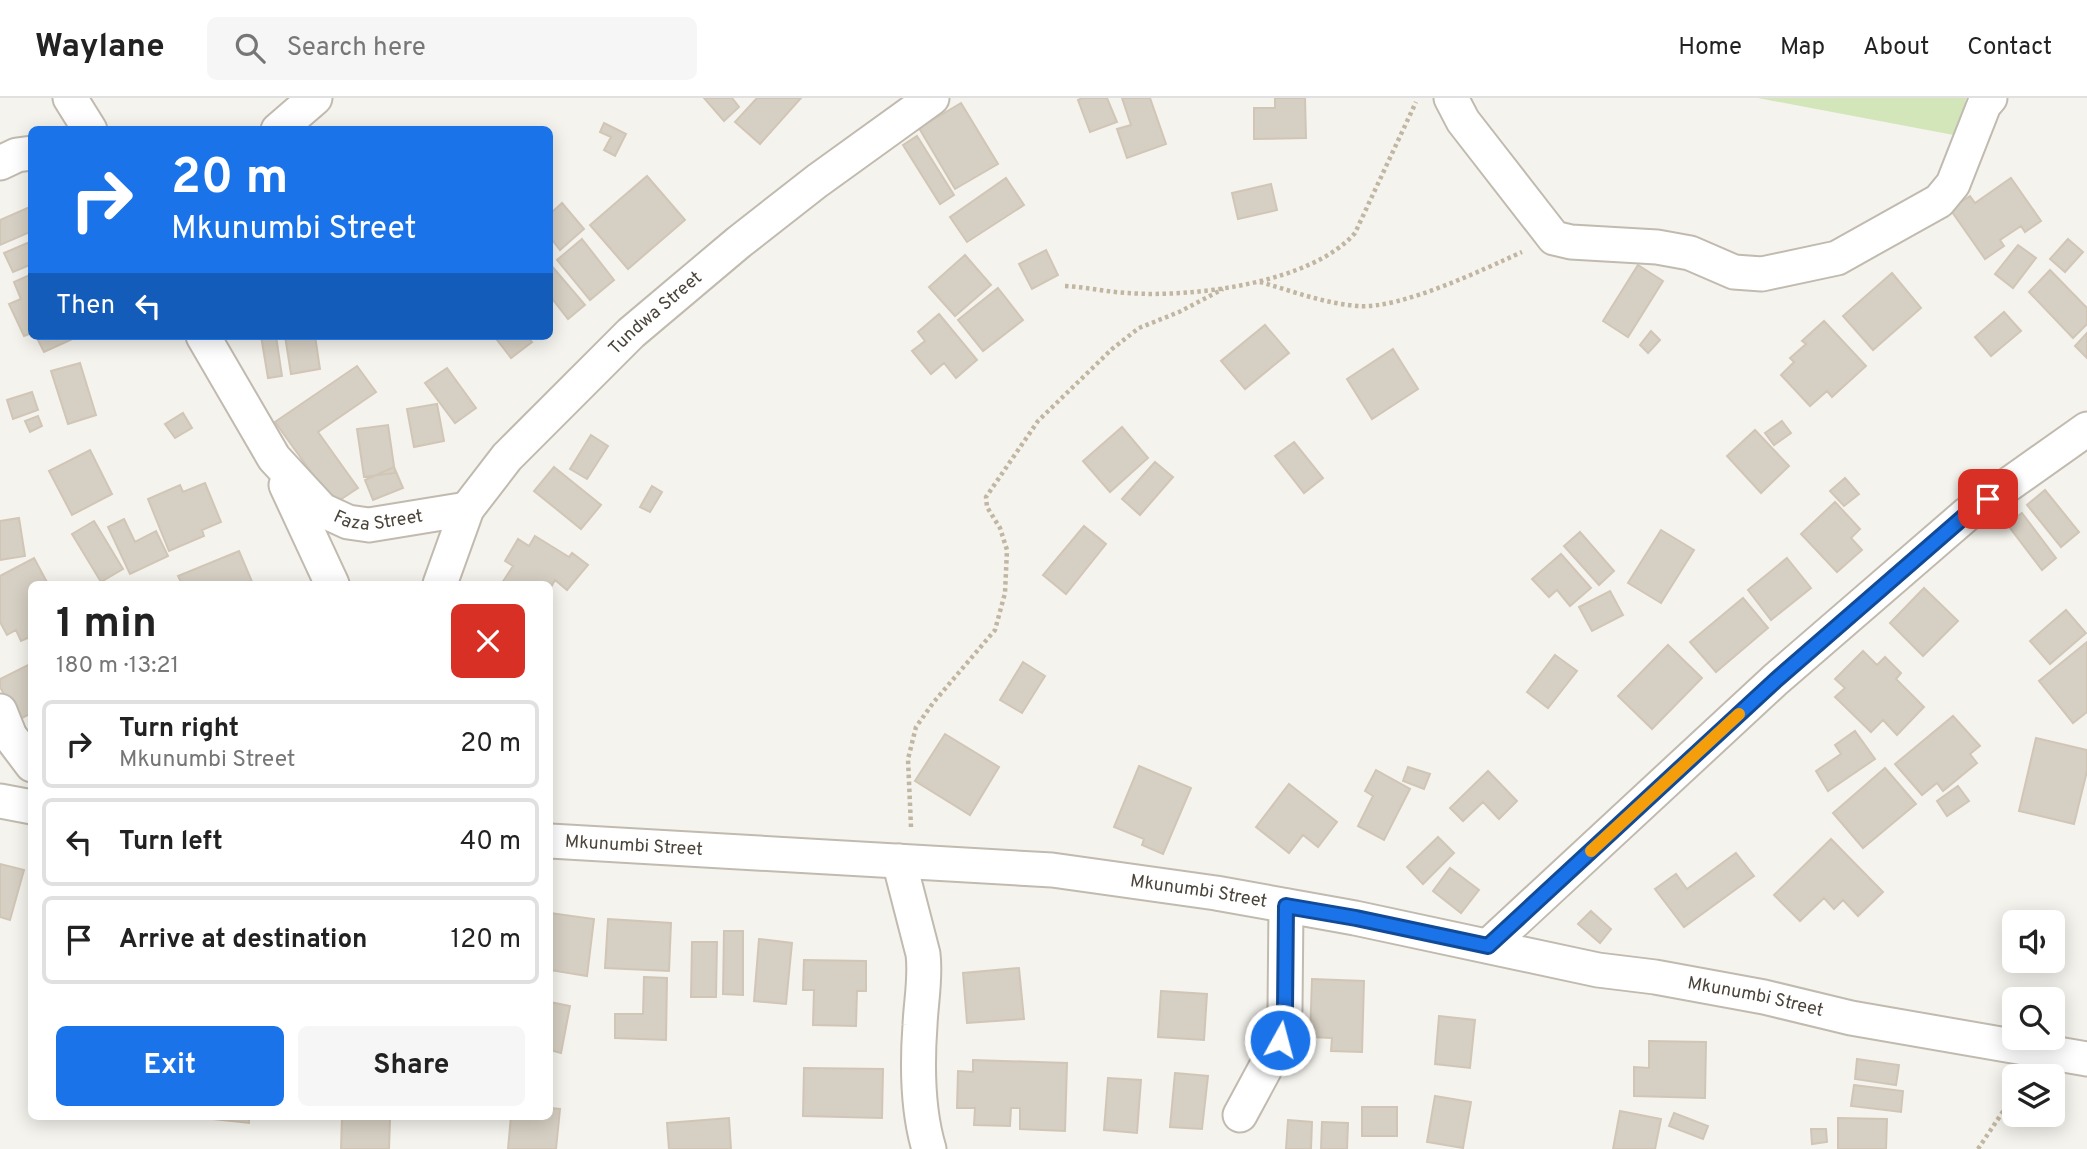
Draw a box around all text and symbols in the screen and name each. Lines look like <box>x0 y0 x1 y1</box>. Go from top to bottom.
search box <box>207 17 697 80</box>
text: Waylane <box>35 27 165 69</box>
icon: search <box>231 29 269 67</box>
text: Search here <box>287 32 426 65</box>
text: Home <box>1678 33 1742 63</box>
text: Map <box>1780 33 1825 63</box>
text: About <box>1863 33 1929 63</box>
text: Contact <box>1967 33 2052 63</box>
text: 20 m <box>171 149 288 211</box>
icon: right <box>56 154 147 245</box>
text: Mkunumbi Street <box>171 210 417 250</box>
street label: Tundwa Street <box>604 266 707 360</box>
icon: left <box>129 287 167 325</box>
text: Then <box>56 290 115 323</box>
pin <box>1958 469 2018 529</box>
icon: arrive <box>1969 480 2007 518</box>
street label: Faza Street <box>330 505 425 536</box>
text: 1 min <box>56 599 157 652</box>
button: close <box>451 604 525 678</box>
text: 180 m · 13:21 <box>56 652 179 681</box>
text: Turn right <box>119 713 239 746</box>
icon: right <box>60 725 98 763</box>
text: 20 m <box>460 728 521 761</box>
text: Mkunumbi Street <box>119 746 296 775</box>
icon: left <box>60 823 98 861</box>
text: Turn left <box>119 826 223 859</box>
text: 40 m <box>460 826 521 859</box>
street label: Mkunumbi Street <box>564 830 704 861</box>
street label: Mkunumbi Street <box>1129 870 1269 913</box>
map controls <box>2002 910 2065 1127</box>
button: sound <box>2002 910 2065 973</box>
icon: arrive <box>60 921 98 959</box>
text: Arrive at destination <box>119 924 367 957</box>
text: 120 m <box>451 924 521 957</box>
street label: Mkunumbi Street <box>1686 972 1826 1022</box>
button: search <box>2002 987 2065 1050</box>
position arrow <box>1243 1003 1317 1077</box>
button: Exit <box>56 1026 284 1106</box>
button: Share <box>298 1026 525 1106</box>
button: layers <box>2002 1064 2065 1127</box>

